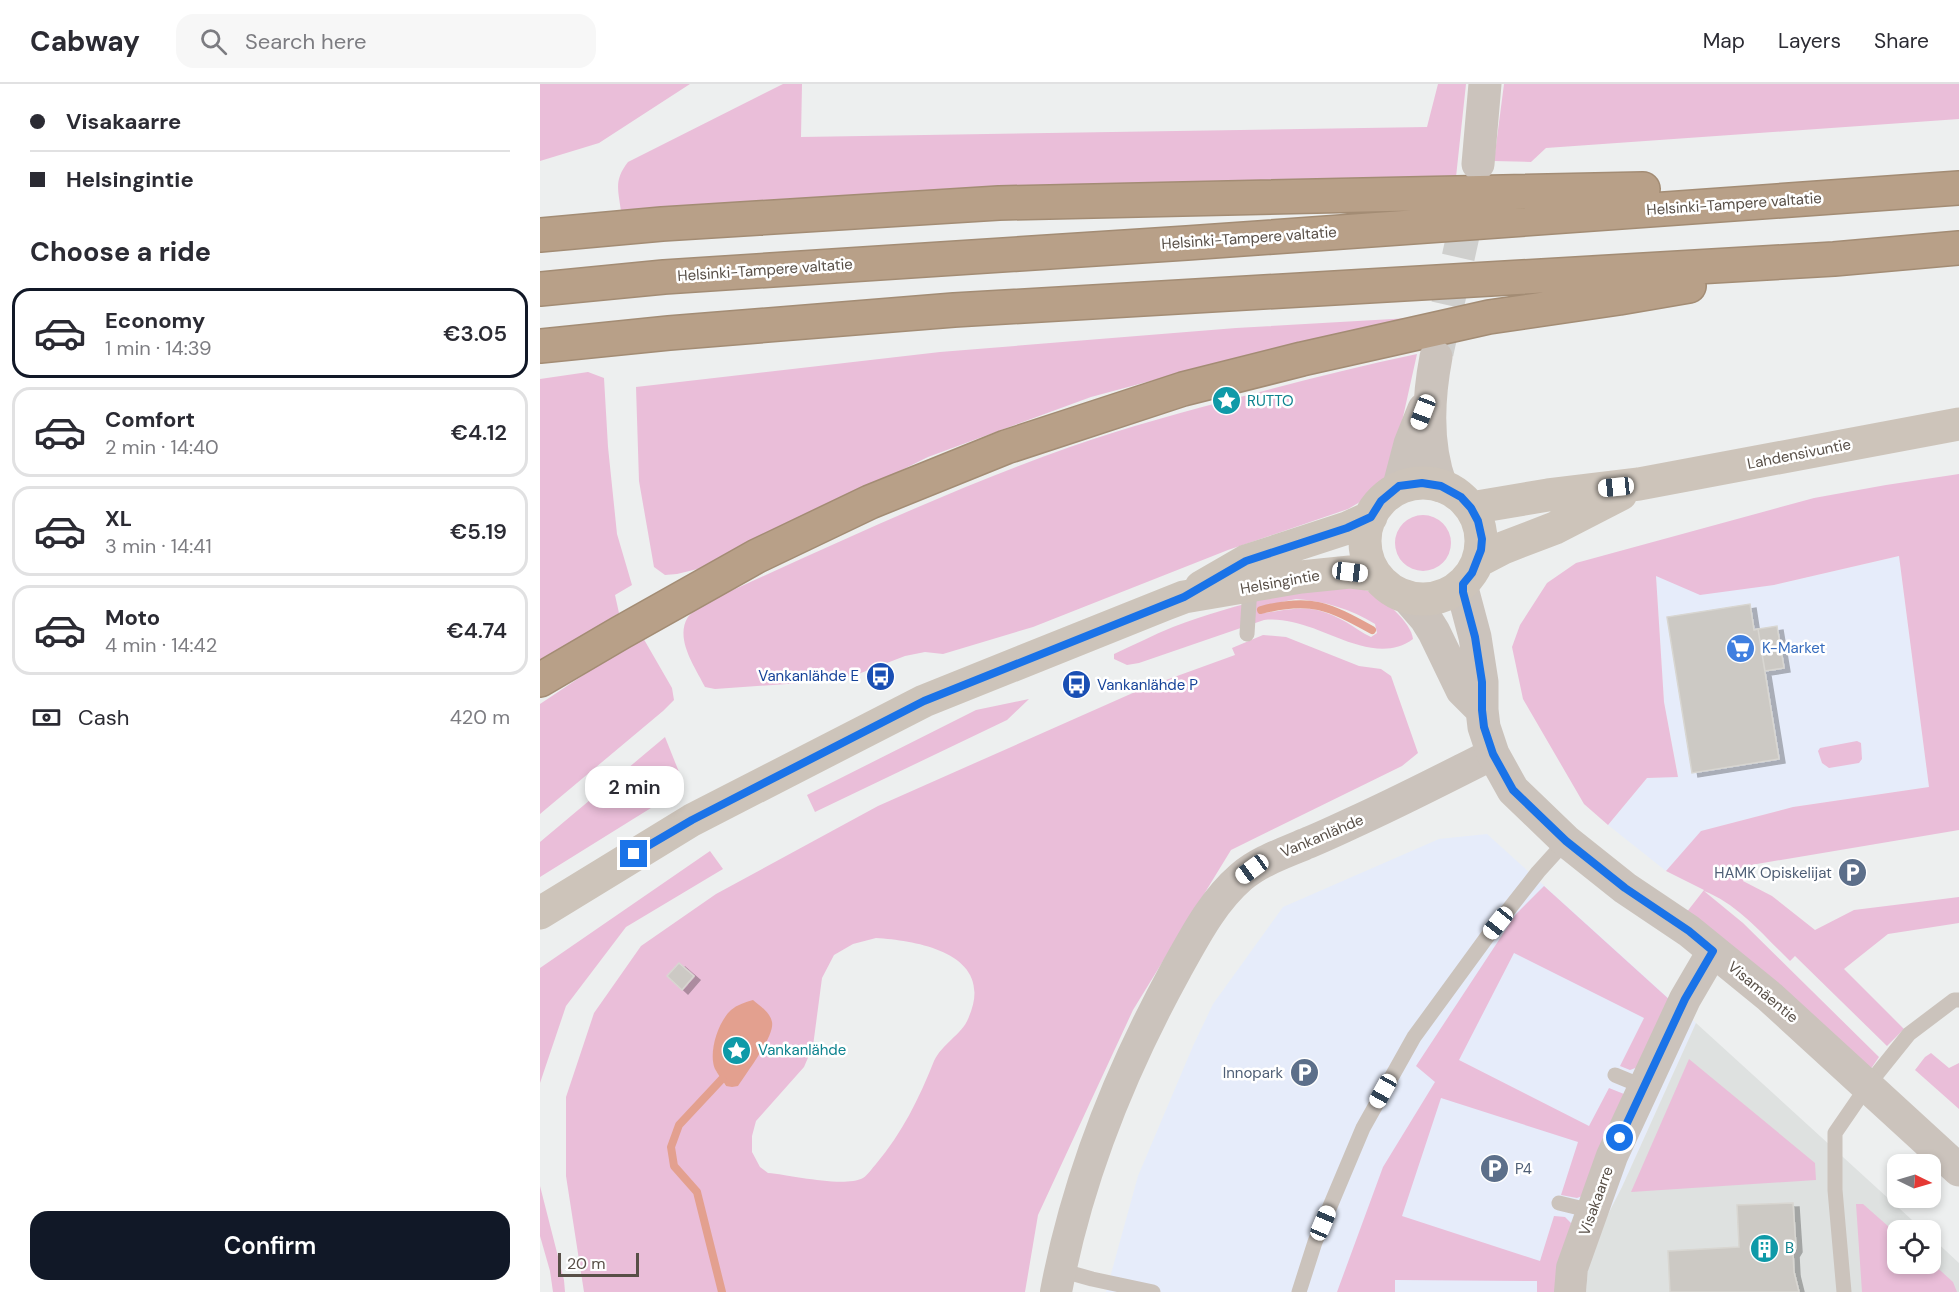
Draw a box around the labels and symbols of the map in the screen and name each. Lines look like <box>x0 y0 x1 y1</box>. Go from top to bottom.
street label: Helsinki-Tampere valtatie <box>1646 188 1822 220</box>
street label: Helsinki-Tampere valtatie <box>1161 222 1337 254</box>
street label: Helsinki-Tampere valtatie <box>677 254 853 286</box>
place icon: RUTTO <box>1210 385 1242 417</box>
place label: RUTTO <box>1247 391 1294 411</box>
car <box>1408 392 1438 432</box>
street label: Lahdensivuntie <box>1745 434 1853 474</box>
car <box>1597 476 1635 498</box>
car <box>1331 561 1369 583</box>
street label: Helsingintie <box>1239 565 1321 599</box>
supermarket icon: K-Market <box>1725 632 1757 664</box>
place label: K-Market <box>1762 638 1826 658</box>
bus stop icon: Vankanlähde E <box>864 660 896 692</box>
place label: Vankanlähde E <box>758 666 859 686</box>
bus stop icon: Vankanlähde P <box>1060 669 1092 701</box>
place label: Vankanlähde P <box>1097 675 1198 695</box>
callout: 2 min <box>584 767 684 809</box>
street label: Vankanlähde <box>1277 810 1367 862</box>
route end <box>620 840 647 867</box>
car <box>1232 851 1272 887</box>
parking icon: HAMK Opiskelijat <box>1837 857 1869 889</box>
place label: HAMK Opiskelijat <box>1714 863 1832 883</box>
car <box>1480 903 1516 943</box>
street label: Visamäentie <box>1724 957 1802 1027</box>
place icon: Vankanlähde <box>721 1034 753 1066</box>
place label: Vankanlähde <box>758 1040 846 1060</box>
parking icon: Innopark <box>1288 1057 1320 1089</box>
place label: Innopark <box>1223 1063 1283 1083</box>
car <box>1366 1071 1400 1111</box>
route start <box>1606 1124 1633 1151</box>
parking icon: P4 <box>1478 1153 1510 1185</box>
north arrow <box>1887 1154 1941 1208</box>
place label: P4 <box>1515 1159 1532 1179</box>
street label: Visakaarre <box>1574 1164 1618 1238</box>
car <box>1308 1203 1338 1243</box>
building icon: B <box>1748 1232 1780 1264</box>
place label: B <box>1785 1238 1794 1258</box>
scale bar <box>558 1250 639 1278</box>

